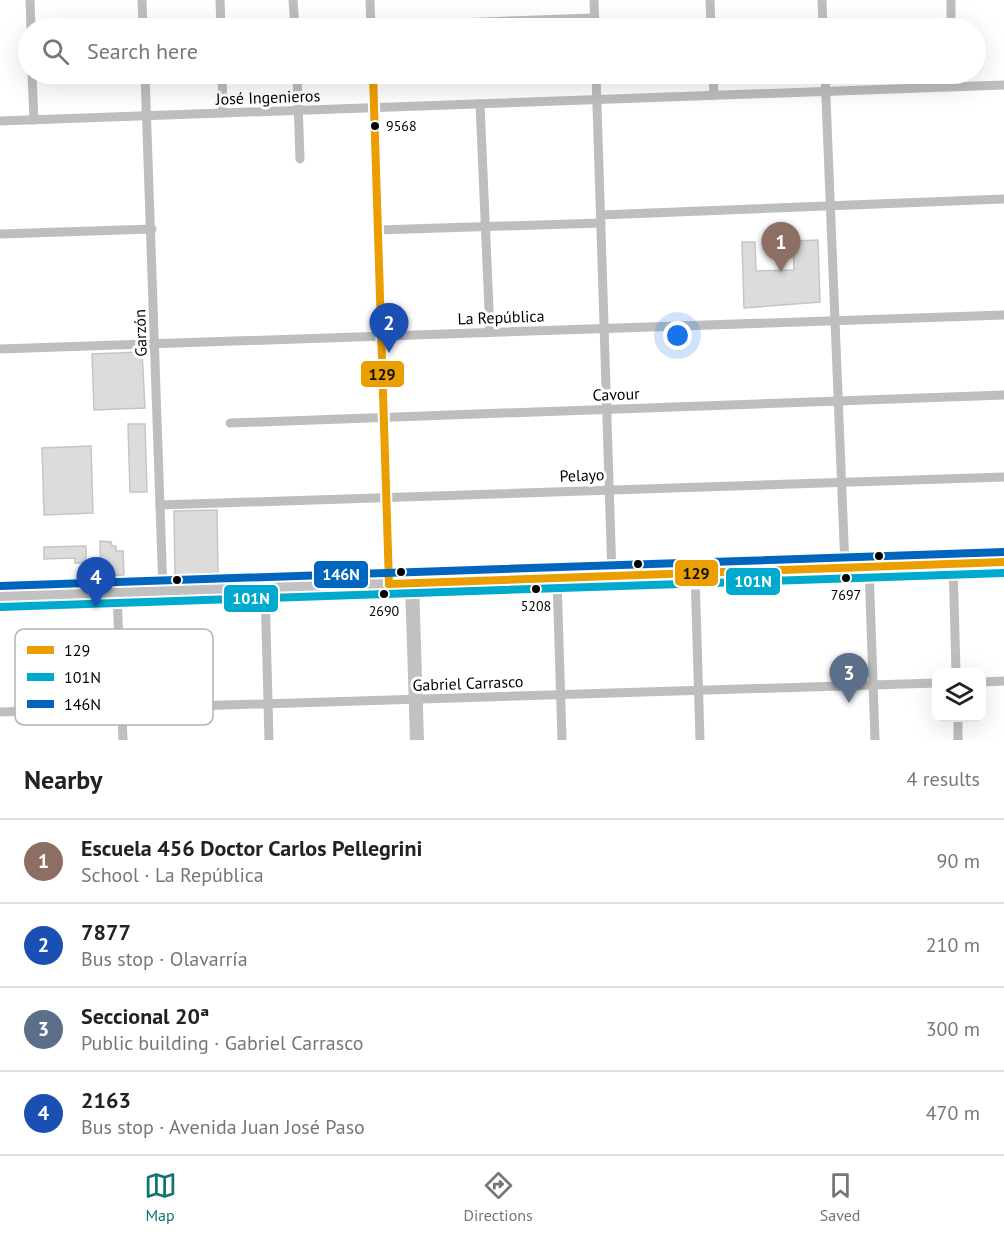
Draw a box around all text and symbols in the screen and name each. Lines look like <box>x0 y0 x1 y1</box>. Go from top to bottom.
search box <box>18 18 986 84</box>
icon: search <box>39 35 72 68</box>
text: Search here <box>87 37 198 65</box>
street label: José Ingenieros <box>214 85 321 109</box>
place label: 9568 <box>386 117 417 135</box>
marker: 9568 <box>369 120 381 132</box>
pin: 1 <box>762 222 800 272</box>
pin: 2 <box>370 304 408 353</box>
street label: La República <box>457 305 545 329</box>
street label: Garzón <box>129 309 151 357</box>
your location <box>663 321 692 350</box>
line badge: 129 <box>360 360 405 388</box>
text: 129 <box>368 364 396 384</box>
street label: Cavour <box>592 383 640 405</box>
street label: Pelayo <box>559 464 605 486</box>
unlabelled marker <box>873 550 885 562</box>
pin: 4 <box>76 558 116 607</box>
unlabelled marker <box>632 558 644 570</box>
line badge: 129 <box>674 559 719 587</box>
line badge: 146N <box>313 560 369 589</box>
text: 129 <box>682 563 710 583</box>
text: 146N <box>322 564 360 584</box>
unlabelled marker <box>395 566 407 578</box>
line badge: 101N <box>725 567 781 596</box>
text: 101N <box>734 571 772 591</box>
marker: 7697 <box>840 572 852 584</box>
unlabelled marker <box>171 574 183 586</box>
marker: 5208 <box>530 583 542 595</box>
line badge: 101N <box>223 584 279 613</box>
place label: 7697 <box>831 586 861 604</box>
text: 101N <box>232 588 270 608</box>
marker: 2690 <box>378 588 390 600</box>
place label: 5208 <box>521 597 551 615</box>
place label: 2690 <box>369 602 400 620</box>
legend <box>15 629 213 725</box>
text: 129 <box>64 640 90 660</box>
pin: 3 <box>830 654 868 703</box>
text: 101N <box>64 667 101 687</box>
map controls <box>932 668 986 722</box>
button: layers <box>932 668 986 722</box>
street label: Gabriel Carrasco <box>412 671 524 695</box>
text: 146N <box>64 694 101 714</box>
text: Nearby <box>24 763 102 796</box>
text: 4 results <box>907 766 980 792</box>
text: Escuela 456 Doctor Carlos Pellegrini <box>81 834 422 862</box>
text: 1 <box>38 848 49 874</box>
text: 90 m <box>937 848 980 874</box>
text: School · La República <box>81 862 264 888</box>
text: 7877 <box>81 918 131 946</box>
text: 2 <box>38 932 49 958</box>
text: 210 m <box>926 932 980 958</box>
text: Bus stop · Olavarría <box>81 946 248 972</box>
text: Seccional 20ª <box>81 1002 209 1030</box>
text: 3 <box>38 1016 49 1042</box>
text: 300 m <box>926 1016 980 1042</box>
text: Public building · Gabriel Carrasco <box>81 1030 363 1056</box>
text: 2163 <box>81 1086 131 1114</box>
text: 4 <box>38 1100 49 1126</box>
text: 470 m <box>926 1100 980 1126</box>
text: Bus stop · Avenida Juan José Paso <box>81 1114 365 1140</box>
tab: Map <box>144 1169 177 1225</box>
tab: Directions <box>464 1169 533 1225</box>
tab: Saved <box>820 1169 860 1225</box>

